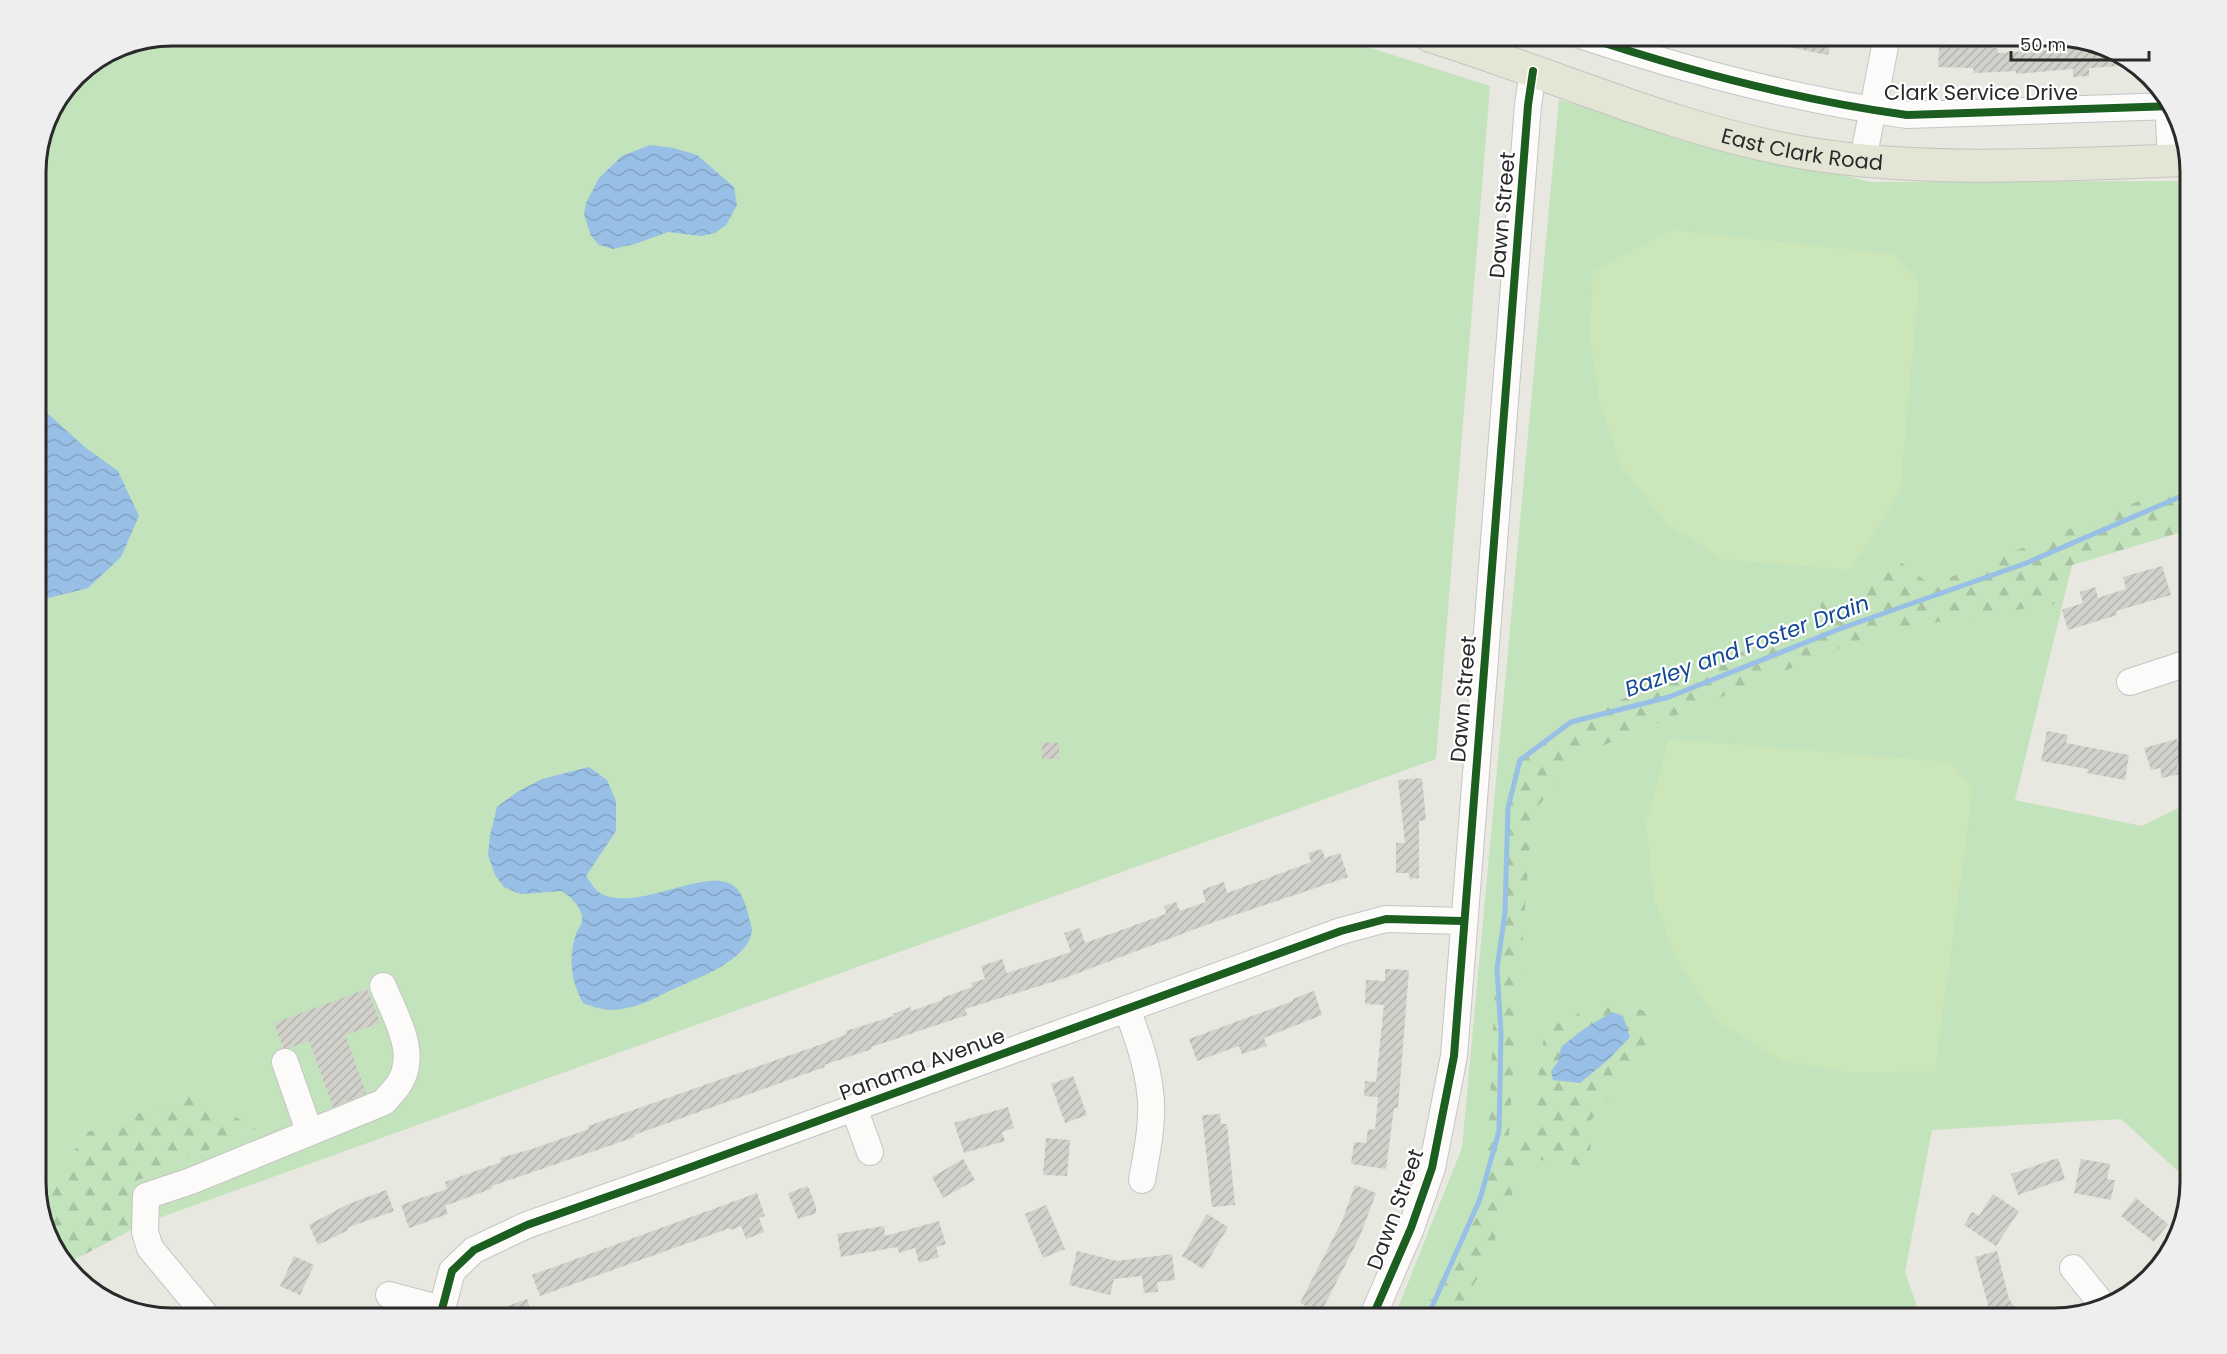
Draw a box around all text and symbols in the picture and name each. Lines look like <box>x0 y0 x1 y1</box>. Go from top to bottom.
scale bar <box>2011 24 2149 62</box>
text: 50 m <box>2020 32 2066 57</box>
street label: Clark Service Drive <box>1884 78 2078 107</box>
street label: East Clark Road <box>1718 120 1884 177</box>
street label: Dawn Street <box>1482 151 1522 279</box>
water label: Bazley and Foster Drain <box>1621 587 1873 705</box>
street label: Dawn Street <box>1443 635 1483 763</box>
street label: Panama Avenue <box>835 1021 1009 1107</box>
street label: Dawn Street <box>1360 1144 1430 1274</box>

